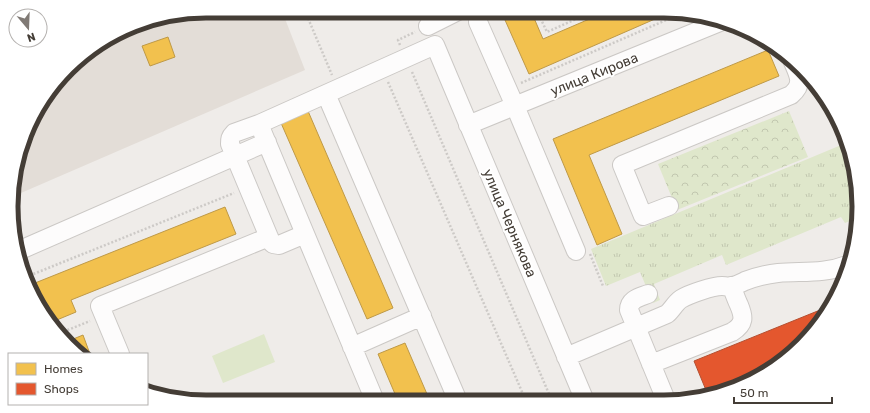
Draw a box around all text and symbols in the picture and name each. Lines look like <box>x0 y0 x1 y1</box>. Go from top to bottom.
north arrow <box>8 8 48 48</box>
text: N <box>25 30 37 44</box>
street label: улица Кирова <box>548 49 641 100</box>
street label: улица Чернякова <box>479 166 540 280</box>
legend <box>8 353 148 405</box>
text: Homes <box>44 362 83 376</box>
scale bar <box>734 379 832 405</box>
text: Shops <box>44 382 79 396</box>
text: 50 m <box>740 386 768 400</box>

